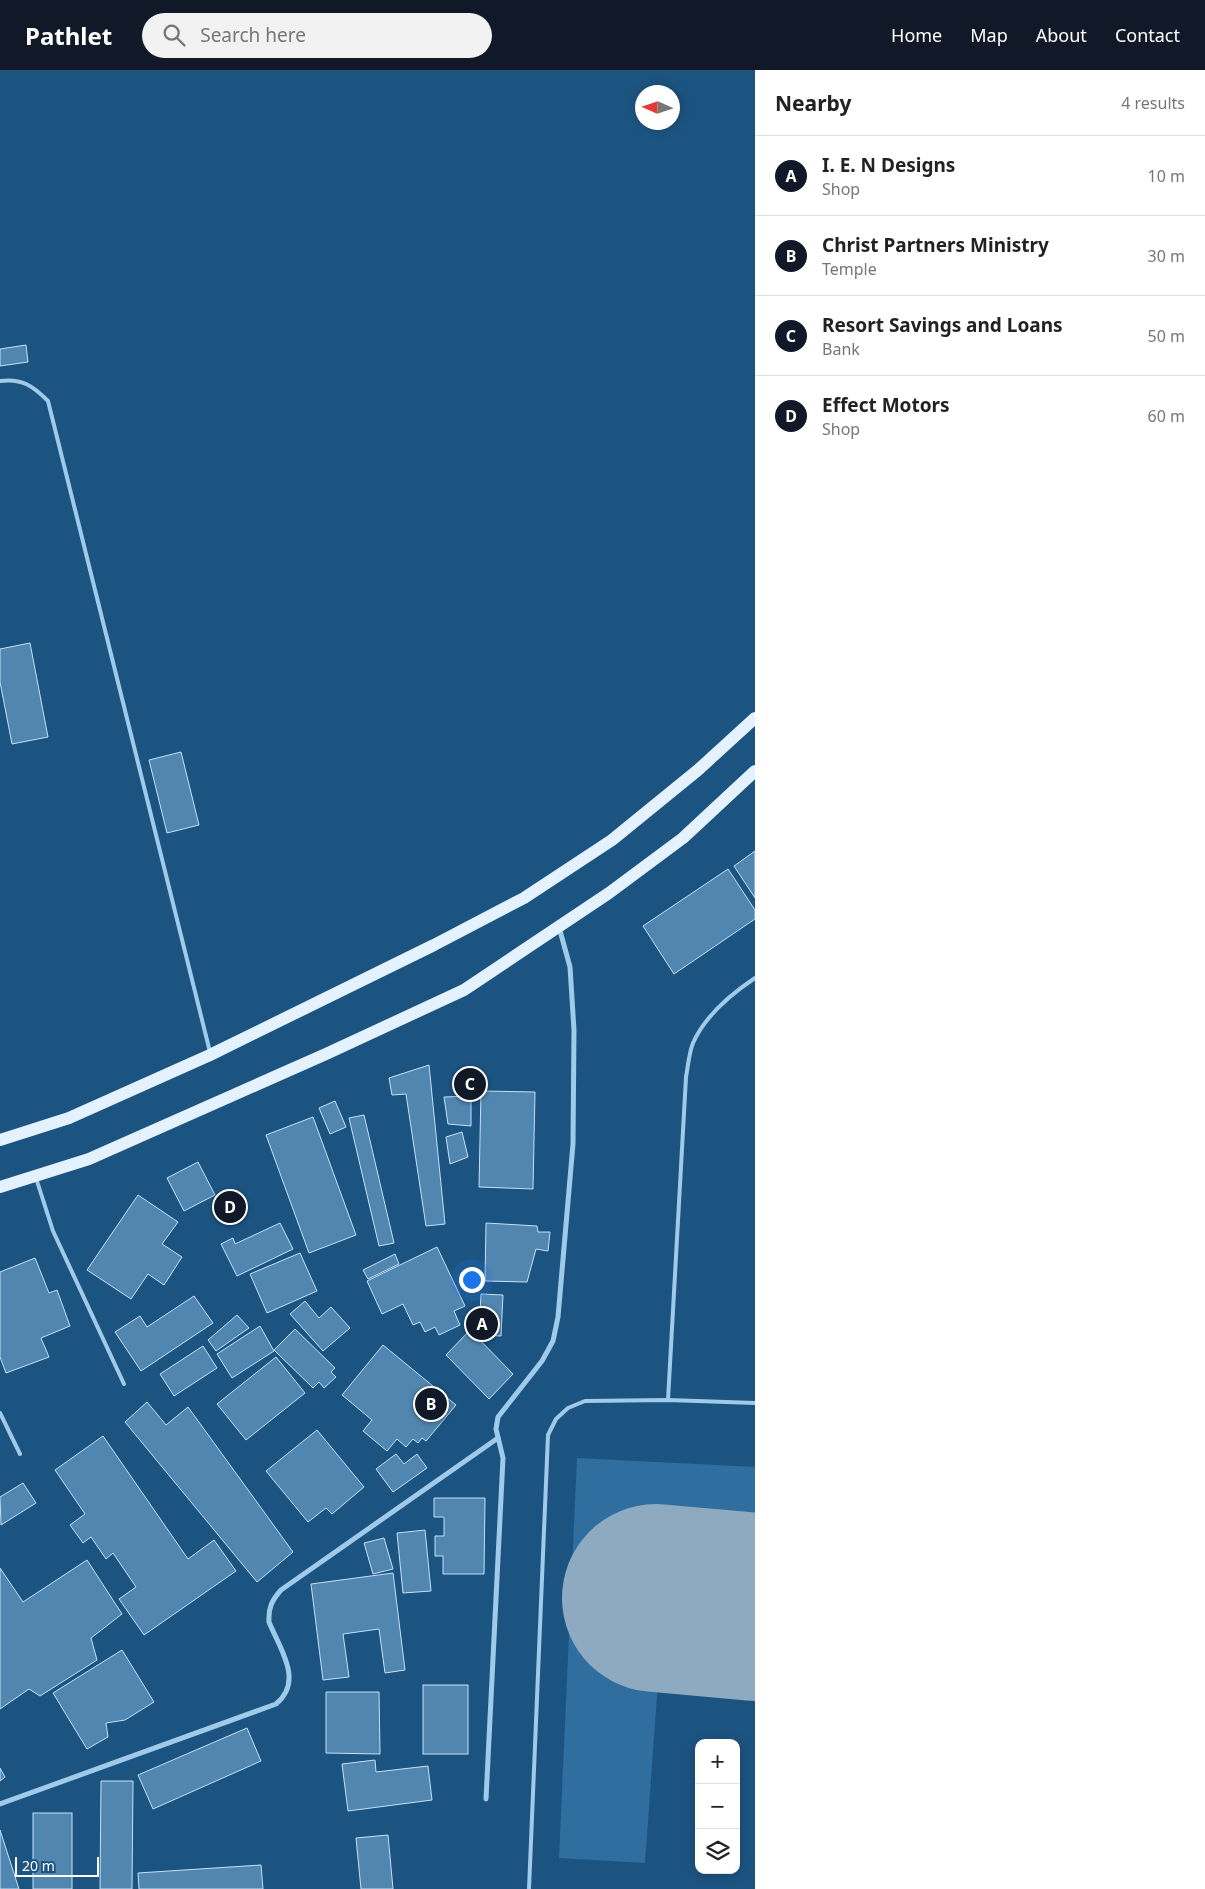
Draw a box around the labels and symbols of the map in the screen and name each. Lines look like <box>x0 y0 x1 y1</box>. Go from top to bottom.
north arrow <box>635 85 680 130</box>
pin: C <box>454 1065 486 1103</box>
pin: D <box>214 1188 246 1226</box>
your location <box>459 1267 485 1293</box>
pin: A <box>466 1305 498 1343</box>
pin: B <box>415 1385 447 1423</box>
scale bar <box>15 1854 99 1877</box>

